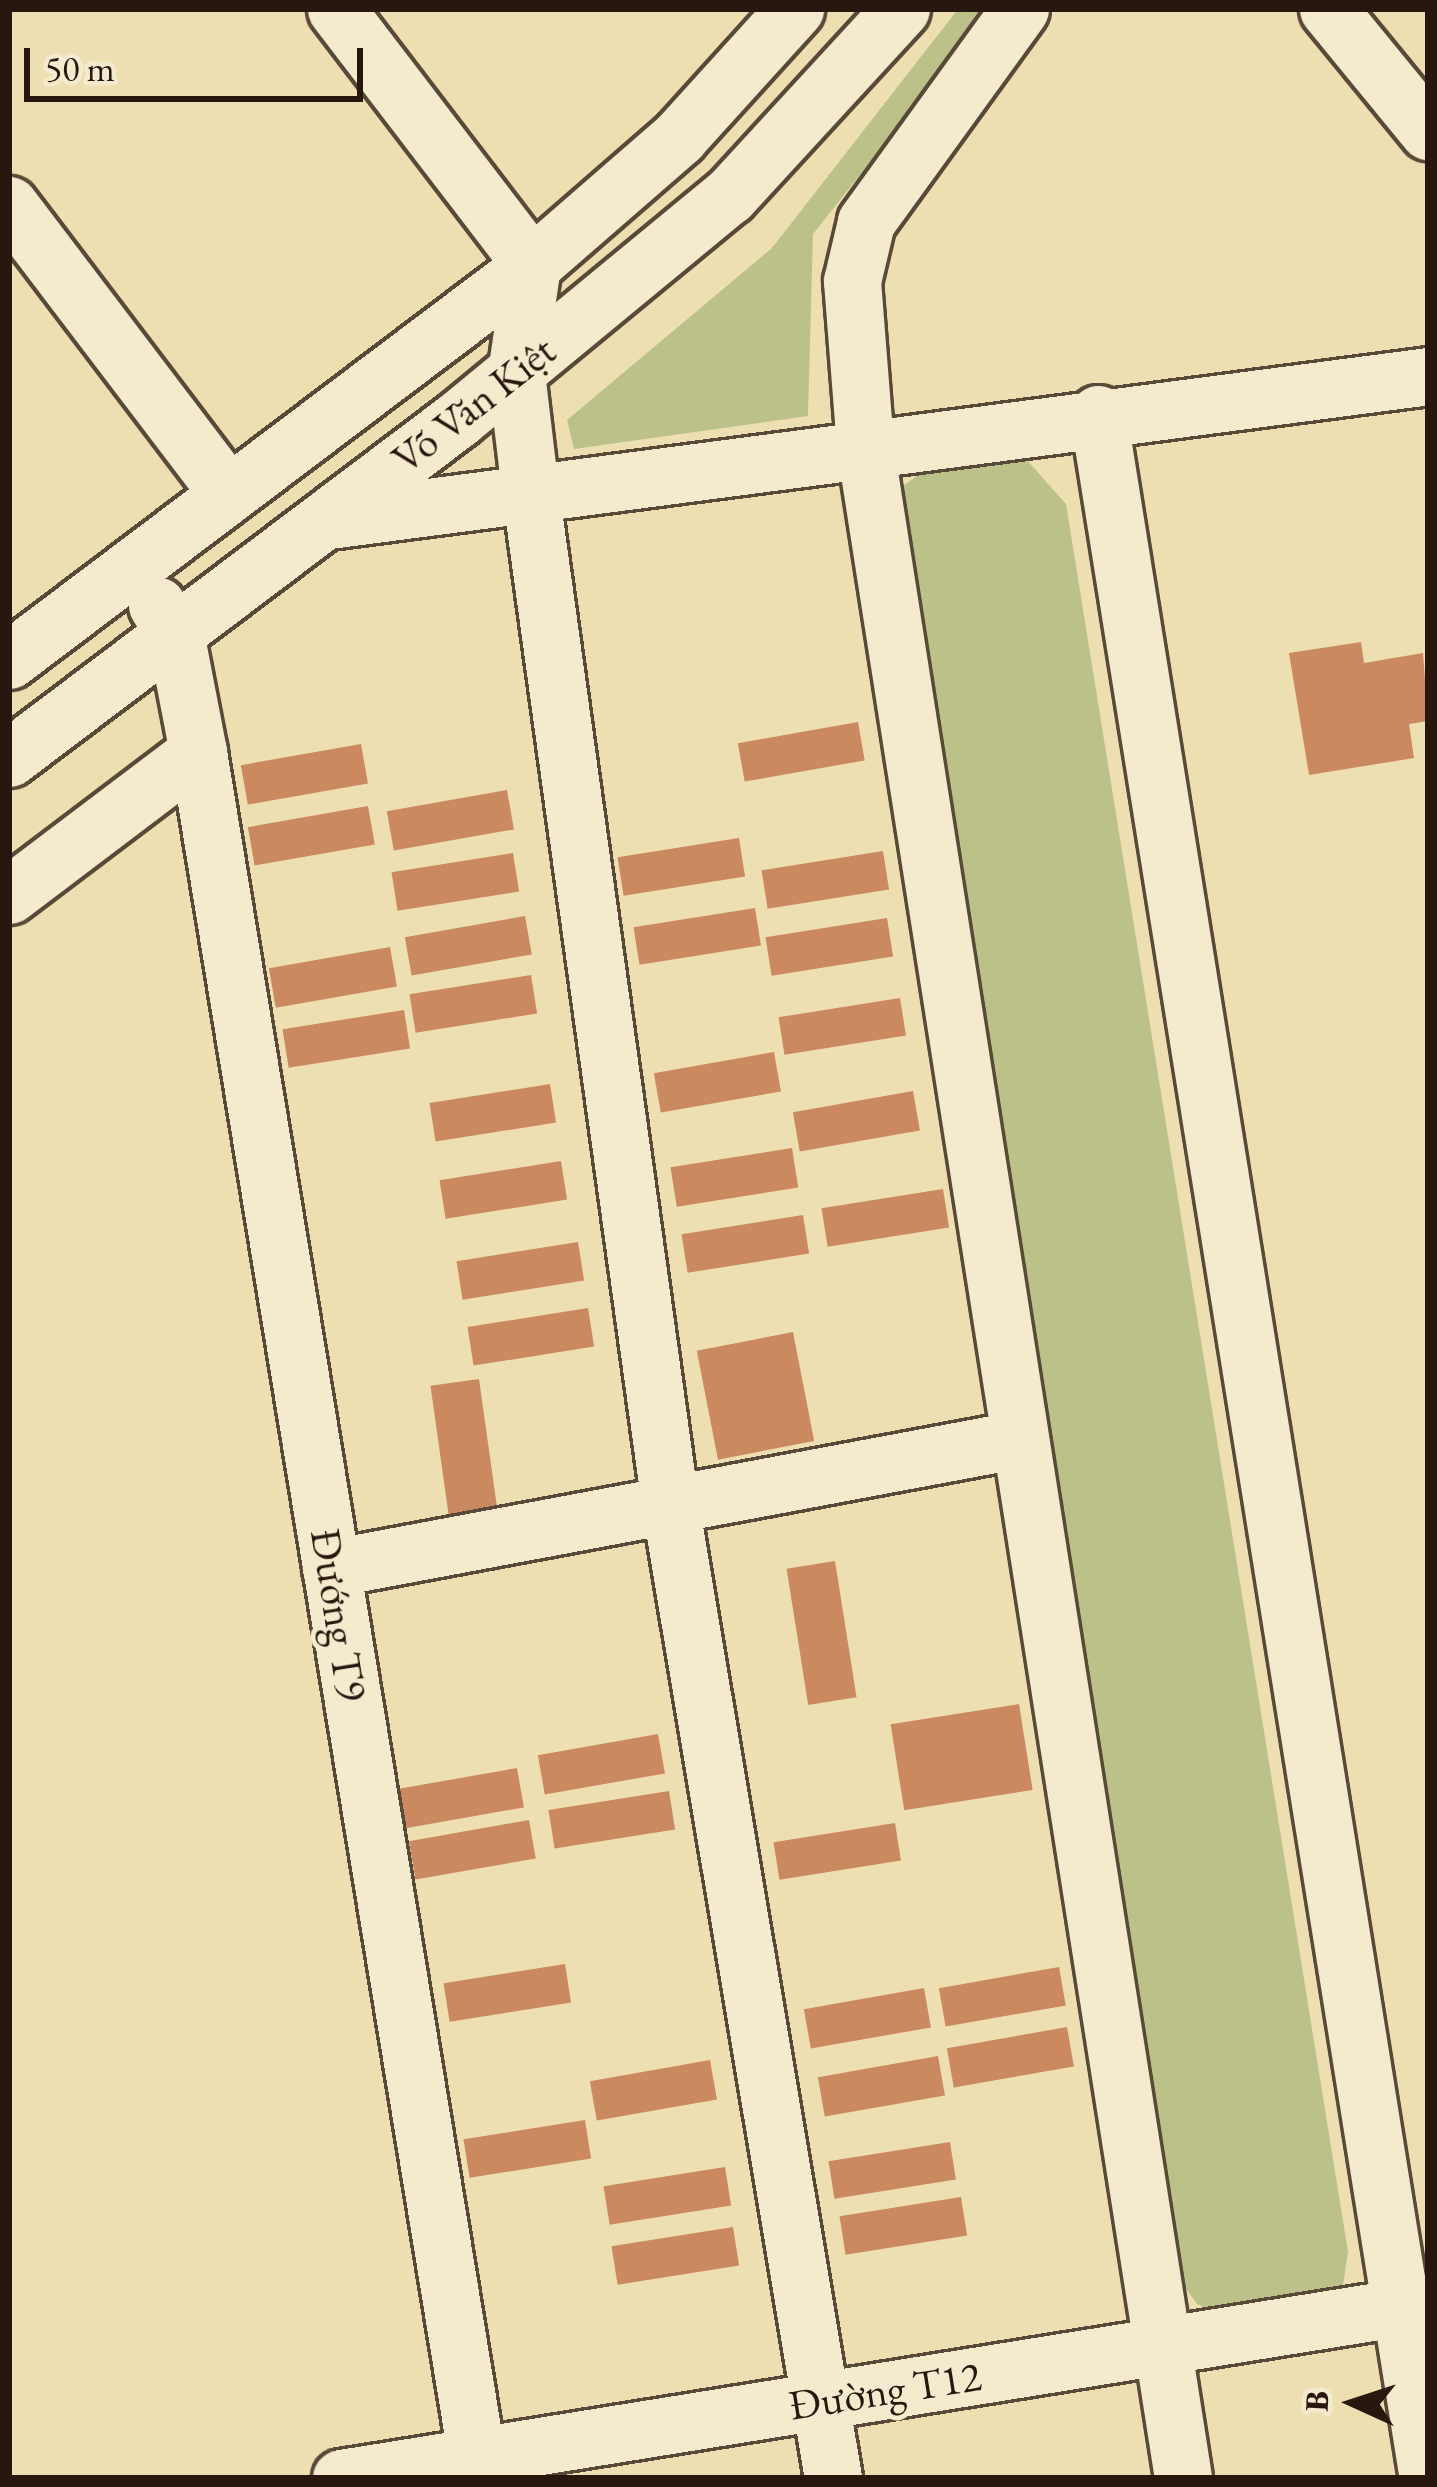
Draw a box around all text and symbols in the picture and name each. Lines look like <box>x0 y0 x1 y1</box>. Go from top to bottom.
scale bar <box>30 24 369 98</box>
text: 50 m <box>45 45 115 92</box>
street label: Võ Văn Kiệt <box>382 326 566 484</box>
street label: Đướng T9 <box>300 1525 376 1705</box>
north arrow <box>1293 2343 1413 2463</box>
street label: Đường T12 <box>785 2351 985 2431</box>
text: B <box>1295 2390 1339 2413</box>

